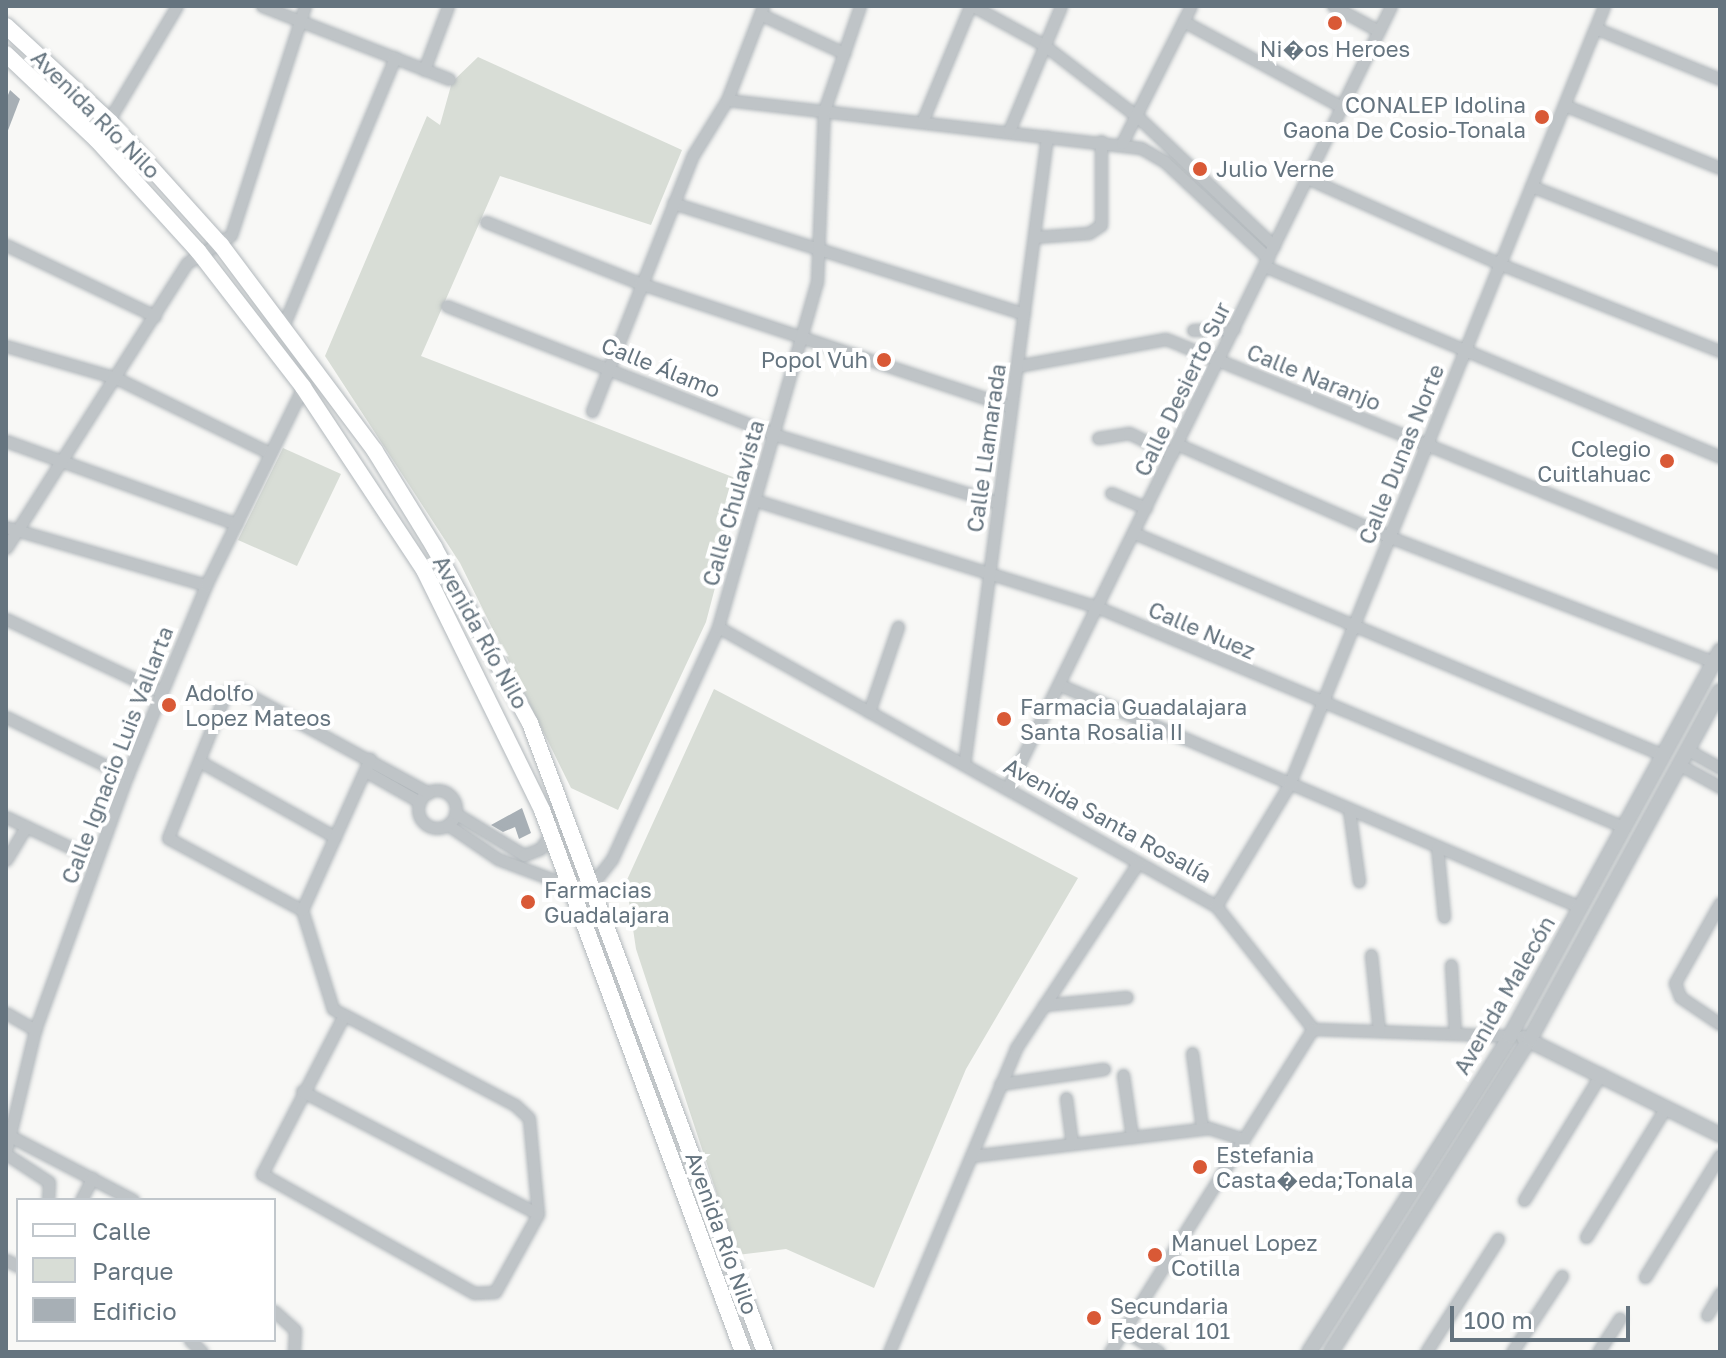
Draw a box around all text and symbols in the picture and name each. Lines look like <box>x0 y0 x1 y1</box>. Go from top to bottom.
marker: Ni�os Heroes <box>1326 14 1344 32</box>
place label: Ni�os Heroes <box>1260 36 1410 62</box>
street label: Avenida Río Nilo <box>26 44 166 184</box>
place label: CONALEP Idolina Gaona De Cosio-Tonala <box>1283 91 1526 142</box>
marker: CONALEP Idolina Gaona De Cosio-Tonala <box>1533 108 1551 126</box>
place label: Julio Verne <box>1216 156 1334 182</box>
marker: Julio Verne <box>1191 160 1209 178</box>
street label: Calle Desierto Sur <box>1128 298 1236 480</box>
street label: Calle Álamo <box>598 331 724 403</box>
street label: Calle Naranjo <box>1243 338 1385 416</box>
place label: Popol Vuh <box>761 347 868 373</box>
marker: Popol Vuh <box>875 351 893 369</box>
street label: Calle Dunas Norte <box>1353 360 1449 548</box>
street label: Calle Llamarada <box>961 362 1011 534</box>
street label: Calle Chulavista <box>697 417 769 589</box>
place label: Colegio Cuitlahuac <box>1537 435 1651 486</box>
marker: Colegio Cuitlahuac <box>1658 452 1676 470</box>
street label: Avenida Río Nilo <box>428 551 534 713</box>
street label: Calle Nuez <box>1145 596 1259 664</box>
street label: Calle Ignacio Luis Vallarta <box>56 623 178 887</box>
place label: Adolfo Lopez Mateos <box>185 679 331 730</box>
place label: Farmacia Guadalajara Santa Rosalia II <box>1020 693 1247 744</box>
marker: Adolfo Lopez Mateos <box>160 696 178 714</box>
marker: Farmacia Guadalajara Santa Rosalia II <box>995 710 1013 728</box>
street label: Avenida Santa Rosalía <box>1000 752 1216 888</box>
place label: Farmacias Guadalajara <box>544 876 670 928</box>
marker: Farmacias Guadalajara <box>519 893 537 911</box>
street label: Avenida Malecón <box>1448 911 1560 1079</box>
place label: Estefania Casta�eda;Tonala <box>1216 1141 1413 1192</box>
street label: Avenida Río Nilo <box>680 1148 764 1318</box>
marker: Estefania Casta�eda;Tonala <box>1191 1158 1209 1176</box>
legend <box>16 1198 276 1342</box>
text: Calle <box>92 1216 151 1245</box>
place label: Manuel Lopez Cotilla <box>1171 1229 1318 1280</box>
marker: Manuel Lopez Cotilla <box>1146 1246 1164 1264</box>
text: Parque <box>92 1256 173 1285</box>
scale bar <box>1454 1290 1634 1340</box>
place label: Secundaria Federal 101 <box>1110 1292 1230 1344</box>
text: Edificio <box>92 1296 177 1325</box>
text: 100 m <box>1464 1305 1533 1334</box>
marker: Secundaria Federal 101 <box>1085 1309 1103 1327</box>

